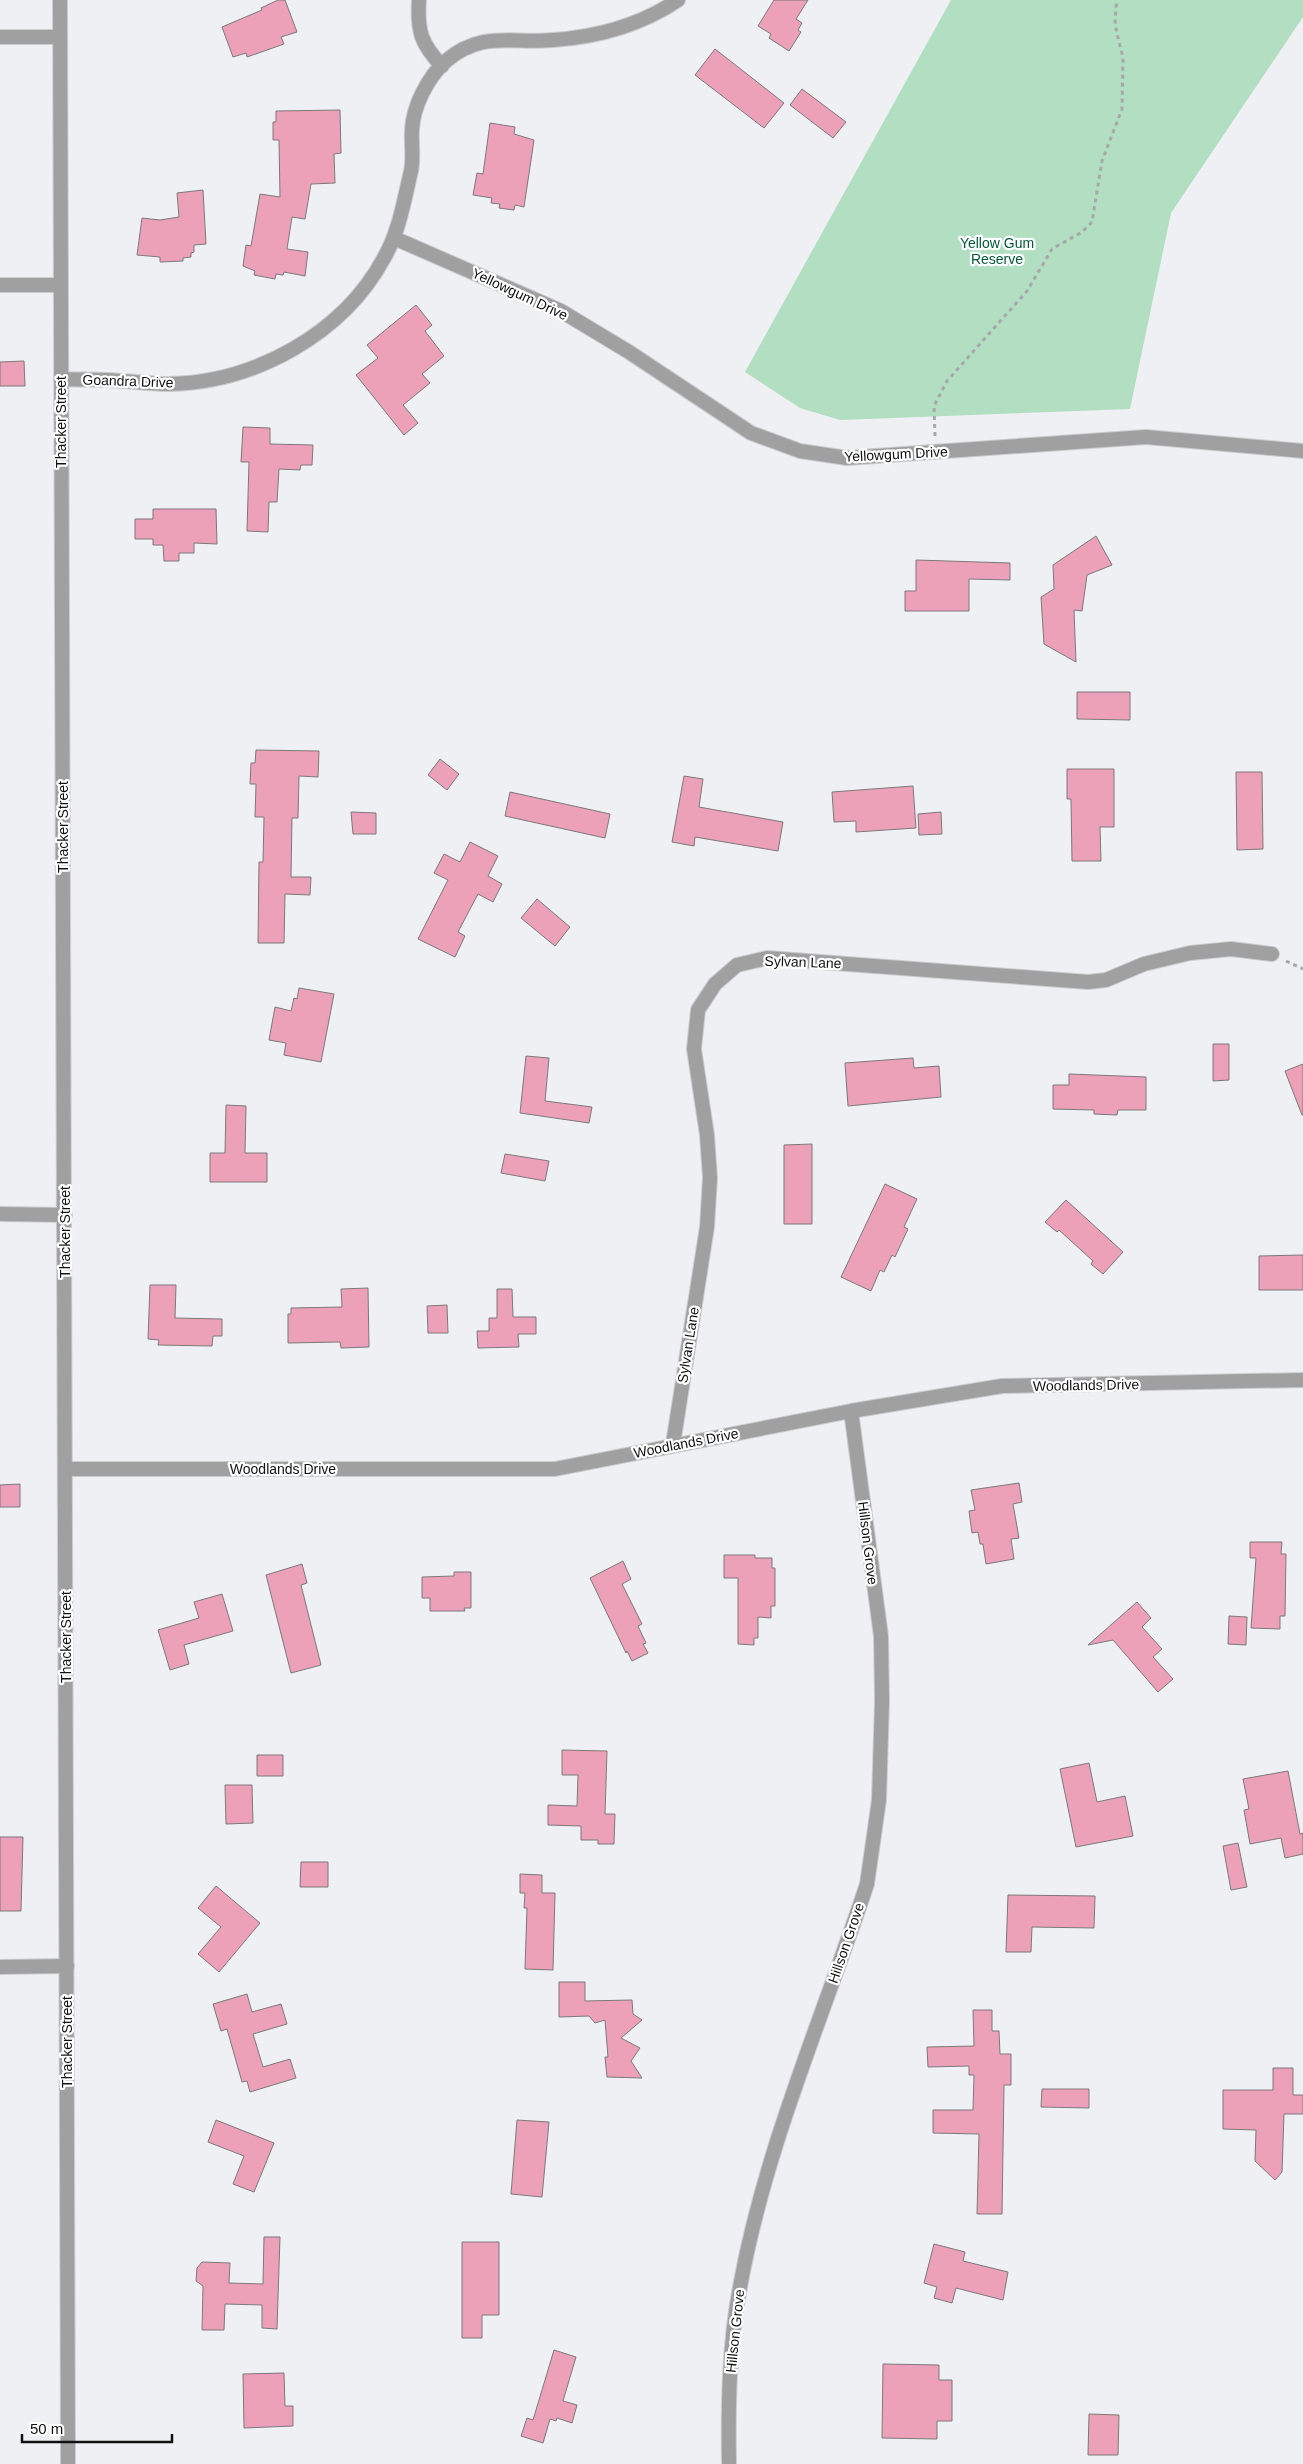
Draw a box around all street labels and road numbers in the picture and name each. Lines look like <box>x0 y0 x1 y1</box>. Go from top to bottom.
street label: Yellowgum Drive <box>470 265 571 323</box>
street label: Goandra Drive <box>82 371 174 391</box>
street label: Thacker Street <box>53 376 69 468</box>
street label: Yellowgum Drive <box>844 443 948 465</box>
street label: Thacker Street <box>55 781 71 873</box>
street label: Sylvan Lane <box>764 953 842 971</box>
street label: Thacker Street <box>57 1186 73 1278</box>
street label: Sylvan Lane <box>674 1305 702 1384</box>
street label: Woodlands Drive <box>1033 1376 1140 1394</box>
street label: Woodlands Drive <box>632 1425 740 1461</box>
street label: Woodlands Drive <box>230 1461 336 1477</box>
street label: Hillson Grove <box>855 1500 881 1586</box>
street label: Thacker Street <box>58 1591 74 1683</box>
street label: Hillson Grove <box>825 1900 867 1985</box>
street label: Thacker Street <box>59 1996 75 2088</box>
street label: Hillson Grove <box>723 2288 747 2374</box>

